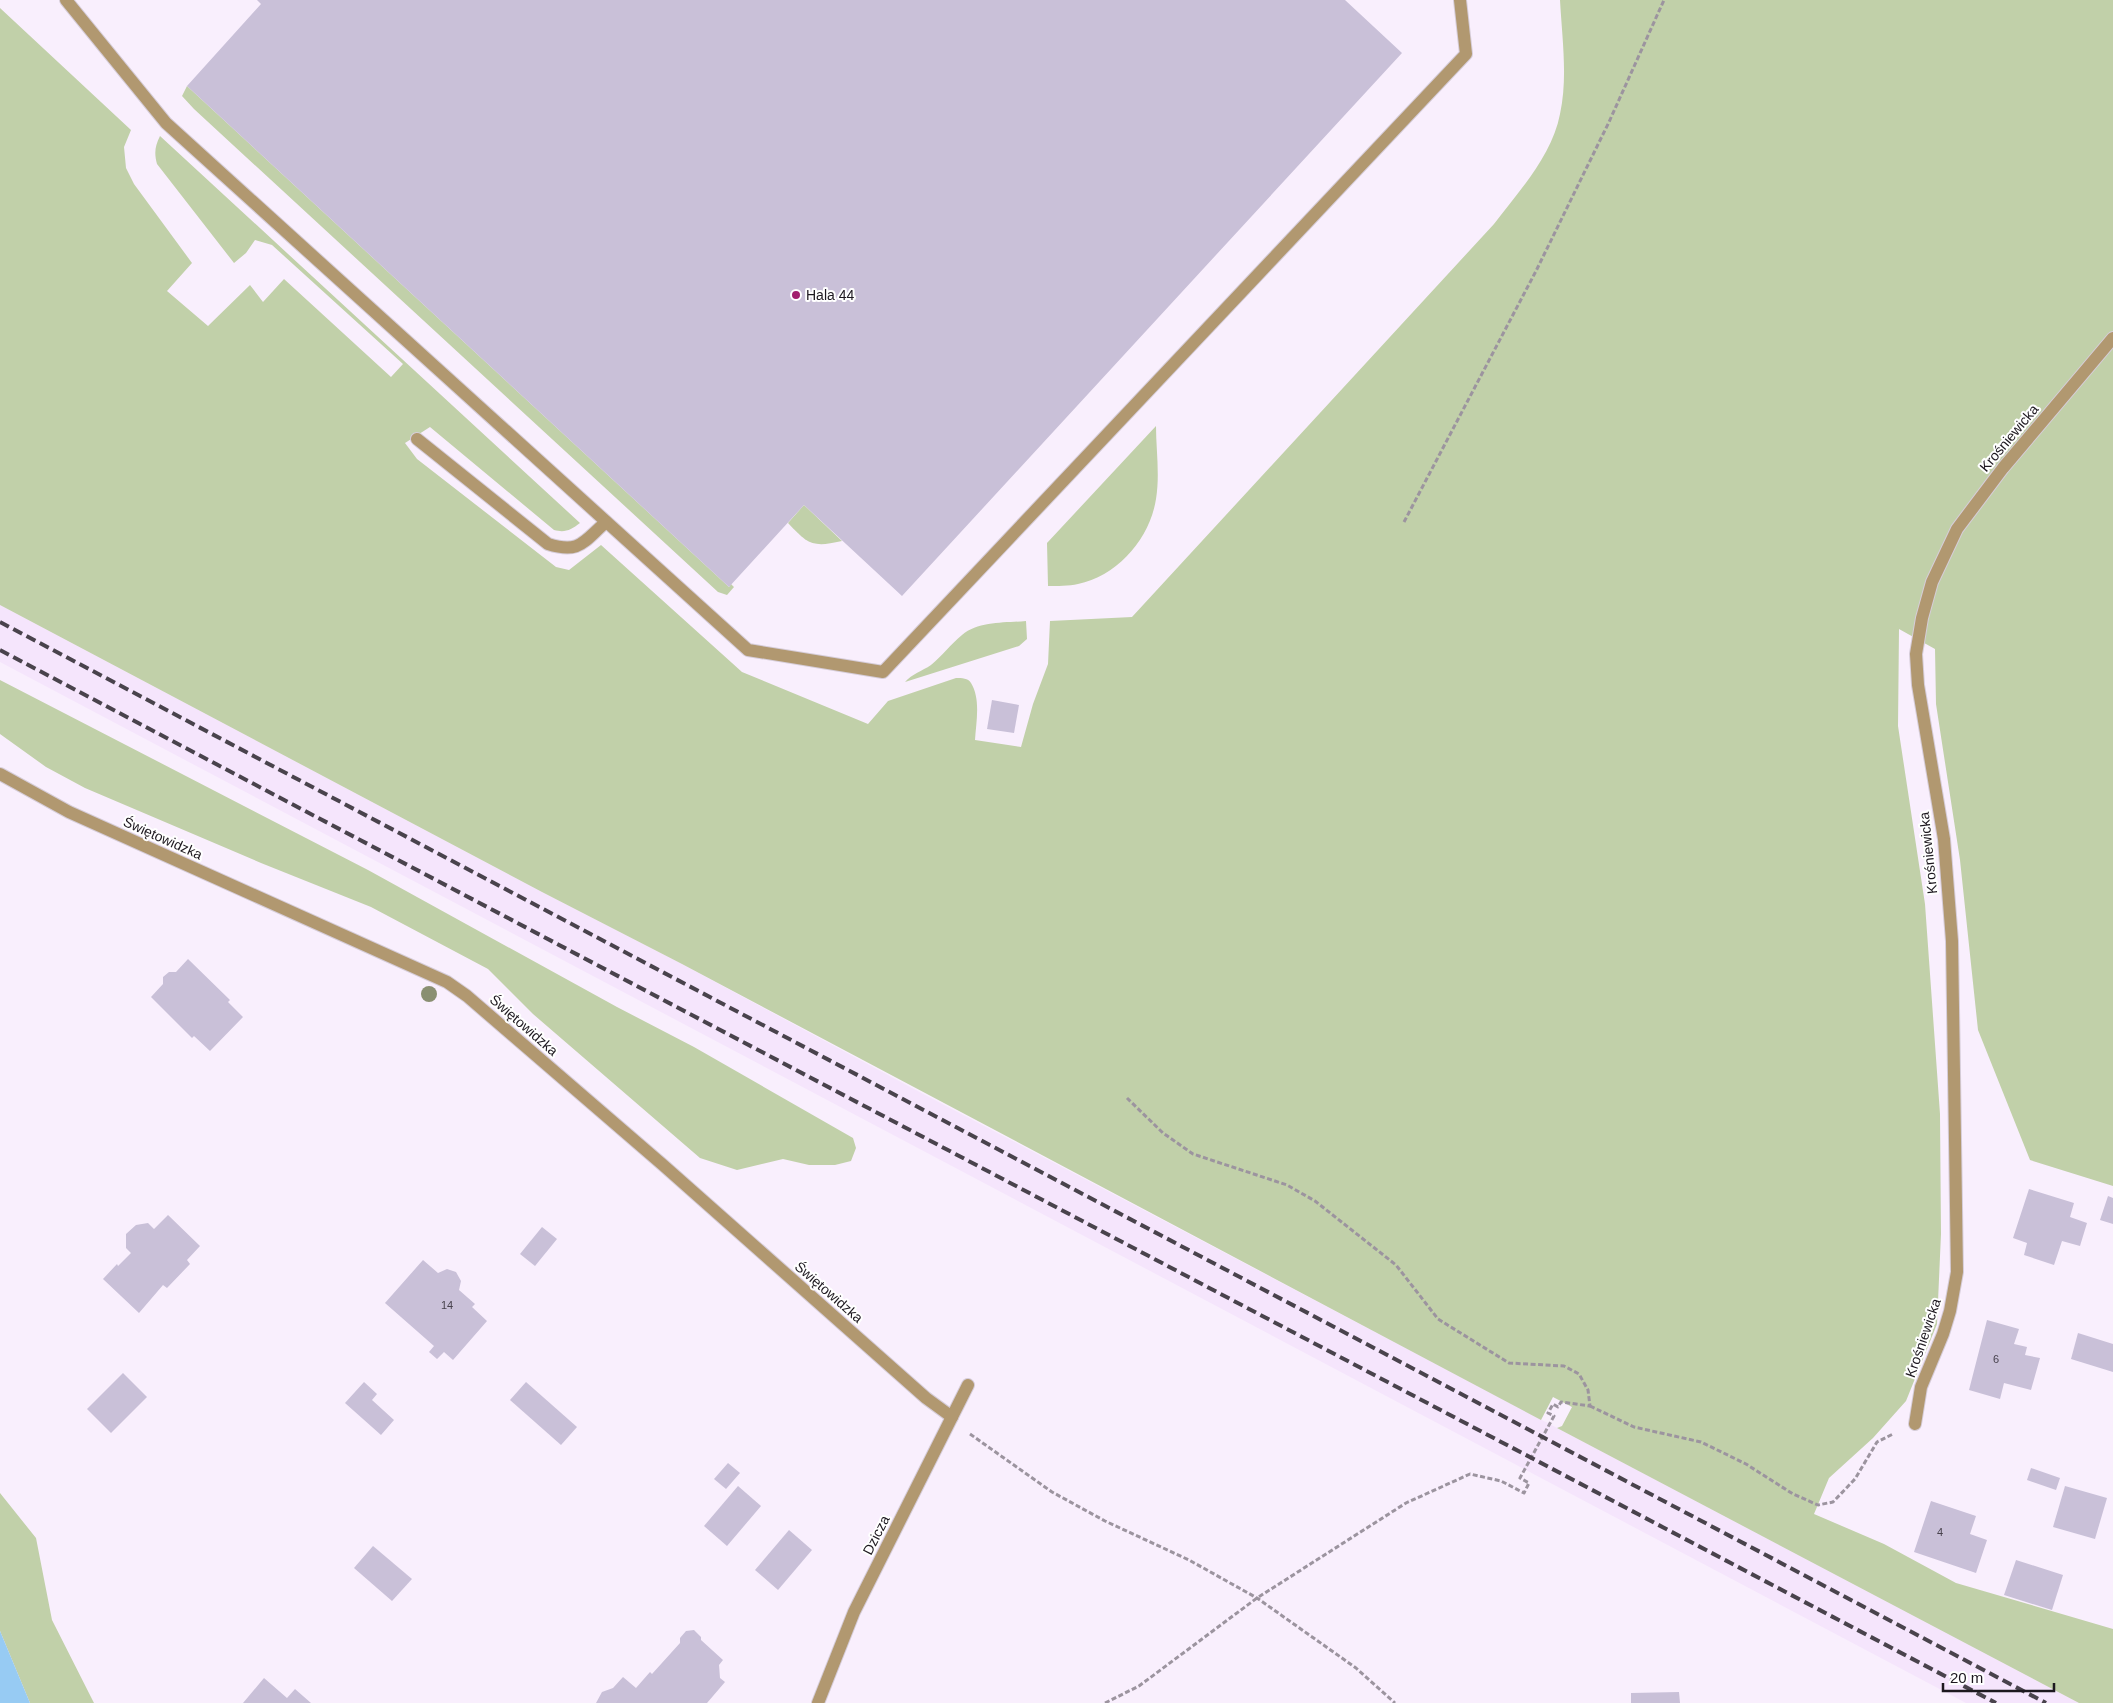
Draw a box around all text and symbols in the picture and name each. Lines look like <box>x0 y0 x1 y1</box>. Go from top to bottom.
place label: Hala 44 <box>806 287 854 303</box>
marker: Hala 44 <box>790 289 802 301</box>
street label: Krośniewicka <box>1976 401 2042 475</box>
street label: Krośniewicka <box>1916 811 1940 895</box>
street label: Świętowidzka <box>121 813 206 863</box>
street label: Świętowidzka <box>487 990 562 1059</box>
street label: Świętowidzka <box>792 1257 867 1326</box>
street label: Krośniewicka <box>1902 1296 1944 1380</box>
house number: 14 <box>441 1299 453 1311</box>
house number: 6 <box>1993 1353 1999 1365</box>
street label: Dzicza <box>859 1512 893 1557</box>
house number: 4 <box>1937 1526 1943 1538</box>
scale bar <box>1943 1660 2054 1692</box>
text: 20 m <box>1950 1669 1983 1686</box>

